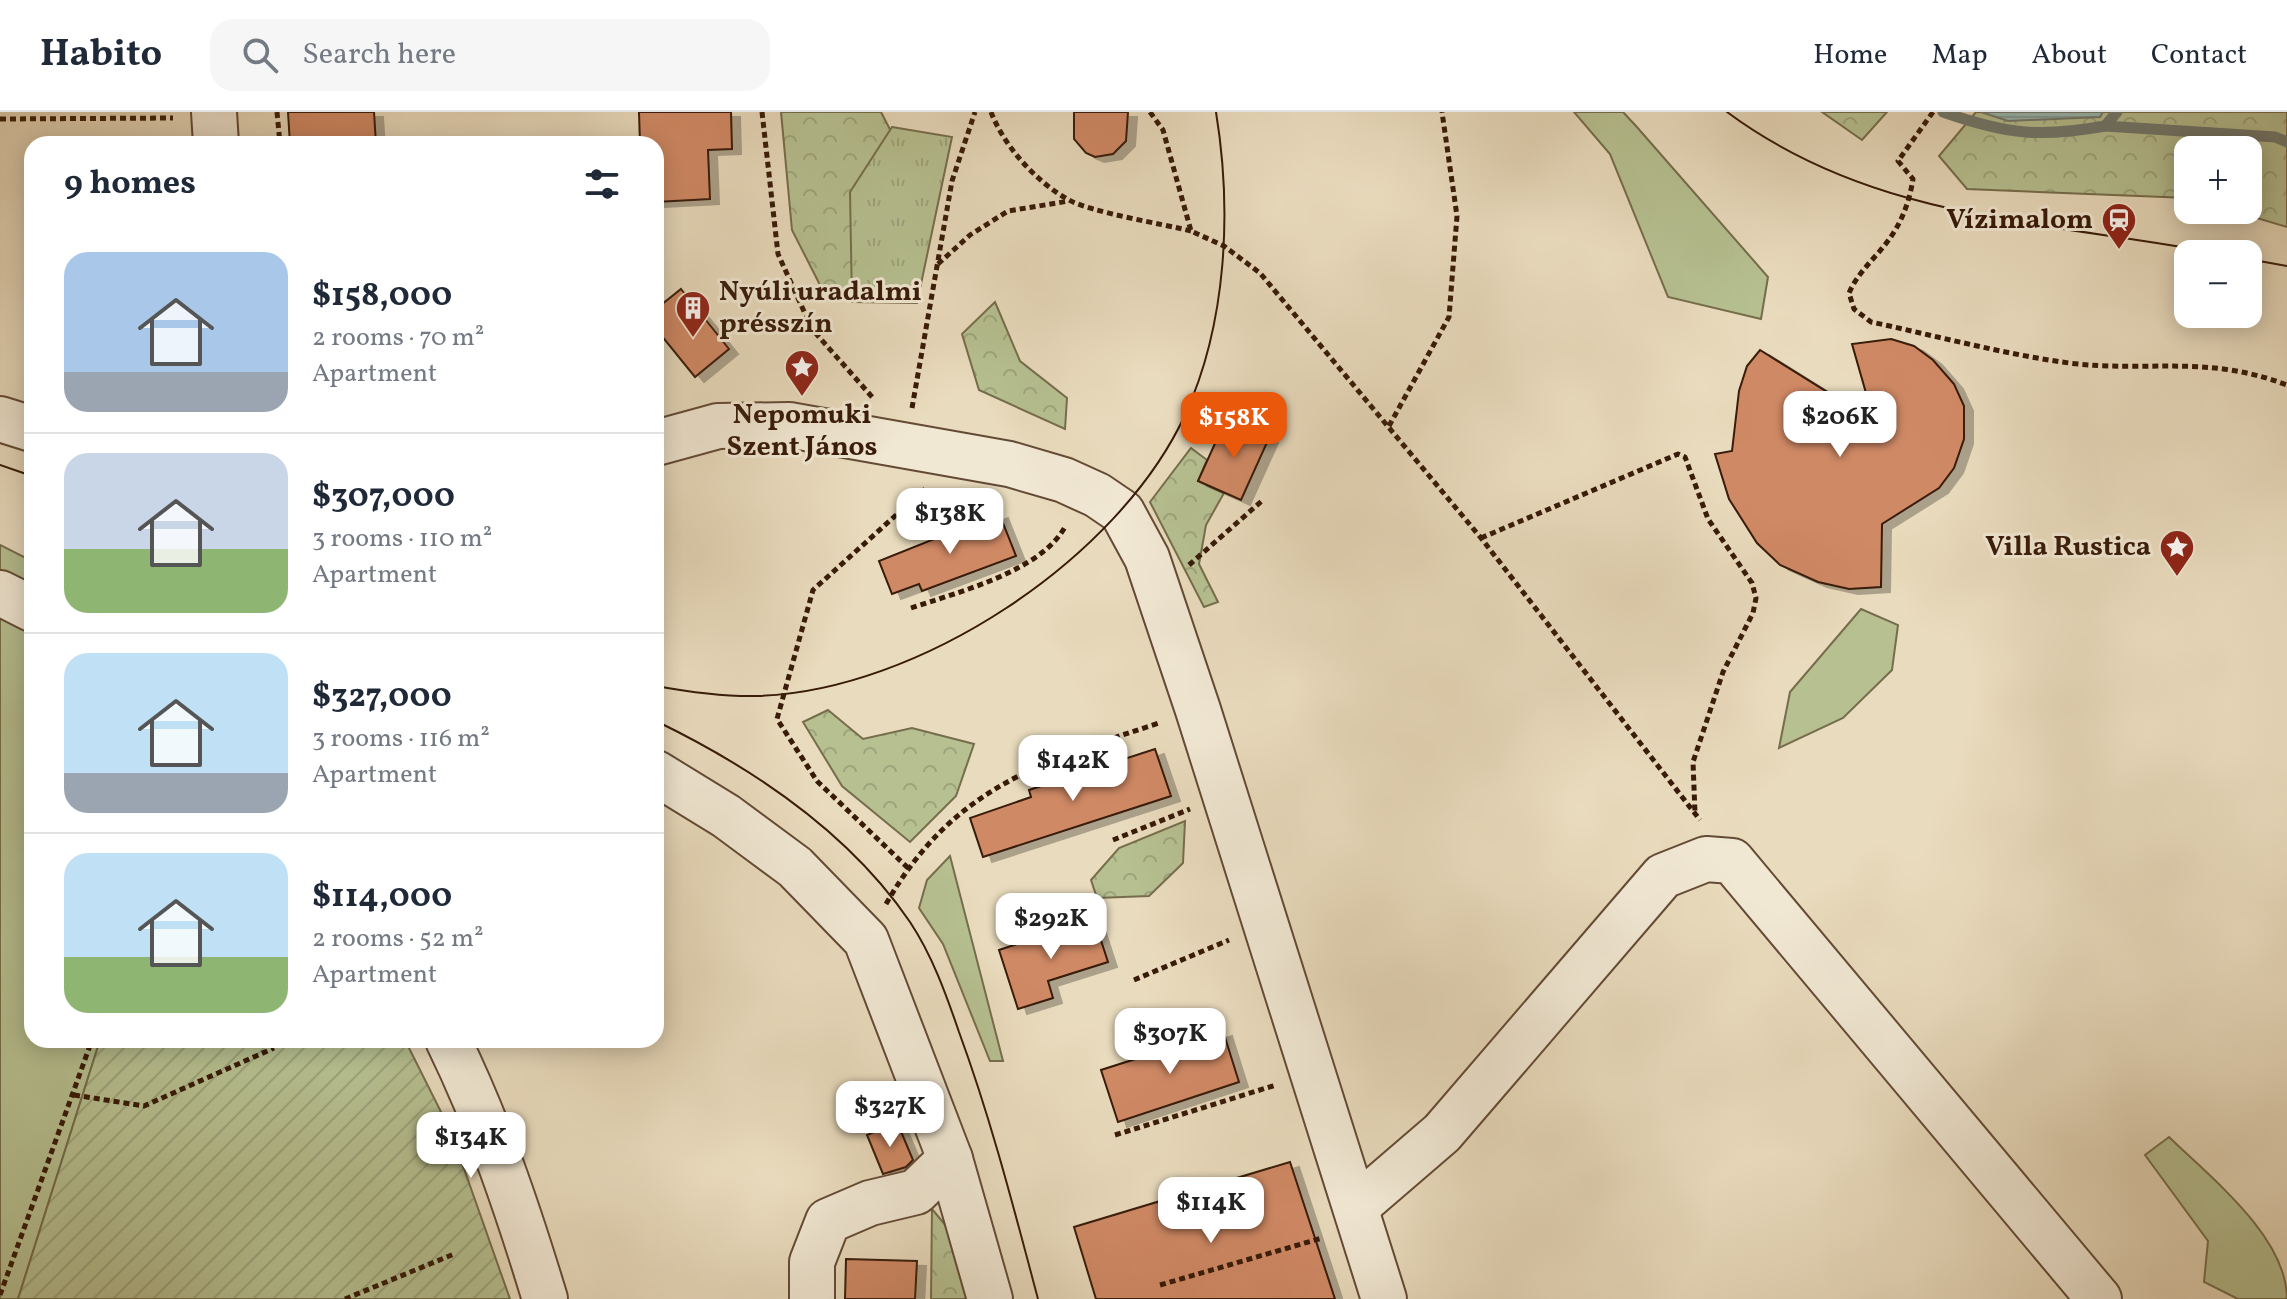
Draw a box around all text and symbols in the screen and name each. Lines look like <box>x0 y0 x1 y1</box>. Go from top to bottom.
search box <box>210 19 770 91</box>
text: Habito <box>40 29 162 82</box>
icon: search <box>238 33 282 77</box>
text: Search here <box>302 34 456 76</box>
text: Home <box>1813 36 1887 75</box>
text: Map <box>1931 36 1987 75</box>
text: About <box>2031 36 2107 75</box>
text: Contact <box>2151 36 2247 75</box>
map controls <box>2174 136 2262 328</box>
button: + <box>2174 136 2262 224</box>
text: 9 homes <box>64 161 196 208</box>
icon: filters <box>580 162 624 206</box>
place label: Vízimalom <box>1946 201 2093 240</box>
station icon: Vízimalom <box>2100 201 2138 251</box>
button: − <box>2174 240 2262 328</box>
text: $158,000 <box>312 273 452 320</box>
place label: Nyúli uradalmi présszín <box>719 273 922 344</box>
icon: home <box>128 284 224 380</box>
building icon: Nyúli uradalmi présszín <box>674 289 712 339</box>
text: 2 rooms · 70 m² <box>312 320 484 356</box>
place icon: Nepomuki Szent János <box>783 348 821 398</box>
text: Apartment <box>312 356 437 392</box>
pin: $206K <box>1784 391 1896 459</box>
pin: $158K <box>1178 392 1290 460</box>
place label: Nepomuki Szent János <box>727 396 877 467</box>
text: $206K <box>1801 399 1879 435</box>
text: $158K <box>1199 400 1269 436</box>
text: $307,000 <box>312 474 455 521</box>
icon: home <box>128 485 224 581</box>
pin: $138K <box>894 488 1006 556</box>
text: $138K <box>914 496 986 532</box>
text: 3 rooms · 110 m² <box>312 521 492 557</box>
place label: Villa Rustica <box>1985 528 2151 567</box>
place icon: Villa Rustica <box>2158 528 2196 578</box>
text: Apartment <box>312 557 437 593</box>
text: $327,000 <box>312 674 452 721</box>
icon: home <box>128 685 224 781</box>
text: 3 rooms · 116 m² <box>312 721 490 757</box>
pin: $142K <box>1017 735 1129 803</box>
text: $142K <box>1036 743 1110 779</box>
text: Apartment <box>312 757 437 793</box>
text: $114,000 <box>312 874 452 921</box>
icon: home <box>128 885 224 981</box>
pin: $292K <box>995 893 1107 961</box>
text: $292K <box>1014 901 1088 937</box>
text: 2 rooms · 52 m² <box>312 921 484 957</box>
text: Apartment <box>312 957 437 993</box>
pin: $307K <box>1114 1008 1226 1076</box>
text: $307K <box>1133 1016 1207 1052</box>
pin: $327K <box>834 1081 946 1149</box>
text: $327K <box>854 1089 926 1125</box>
pin: $134K <box>415 1112 527 1180</box>
text: $134K <box>435 1120 507 1156</box>
pin: $114K <box>1155 1177 1267 1245</box>
text: $114K <box>1176 1185 1246 1221</box>

